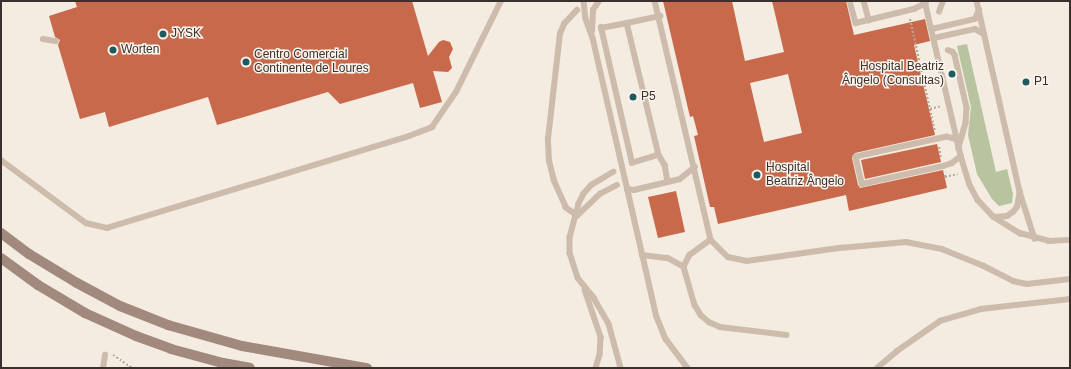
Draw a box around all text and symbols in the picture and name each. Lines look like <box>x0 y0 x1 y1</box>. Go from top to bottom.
place label: JYSK <box>171 27 201 41</box>
marker: JYSK <box>158 29 168 39</box>
place label: Worten <box>121 43 159 57</box>
marker: Worten <box>108 45 118 55</box>
place label: Centro Comercial Continente de Loures <box>254 48 369 76</box>
marker: Centro Comercial Continente de Loures <box>241 57 251 67</box>
place label: Hospital Beatriz Ângelo (Consultas) <box>842 60 944 88</box>
marker: Hospital Beatriz Ângelo (Consultas) <box>947 69 957 79</box>
place label: P1 <box>1034 75 1049 89</box>
marker: P1 <box>1021 77 1031 87</box>
place label: P5 <box>641 90 656 104</box>
marker: P5 <box>628 92 638 102</box>
place label: Hospital Beatriz Ângelo <box>766 161 844 189</box>
marker: Hospital Beatriz Ângelo <box>751 169 763 181</box>

